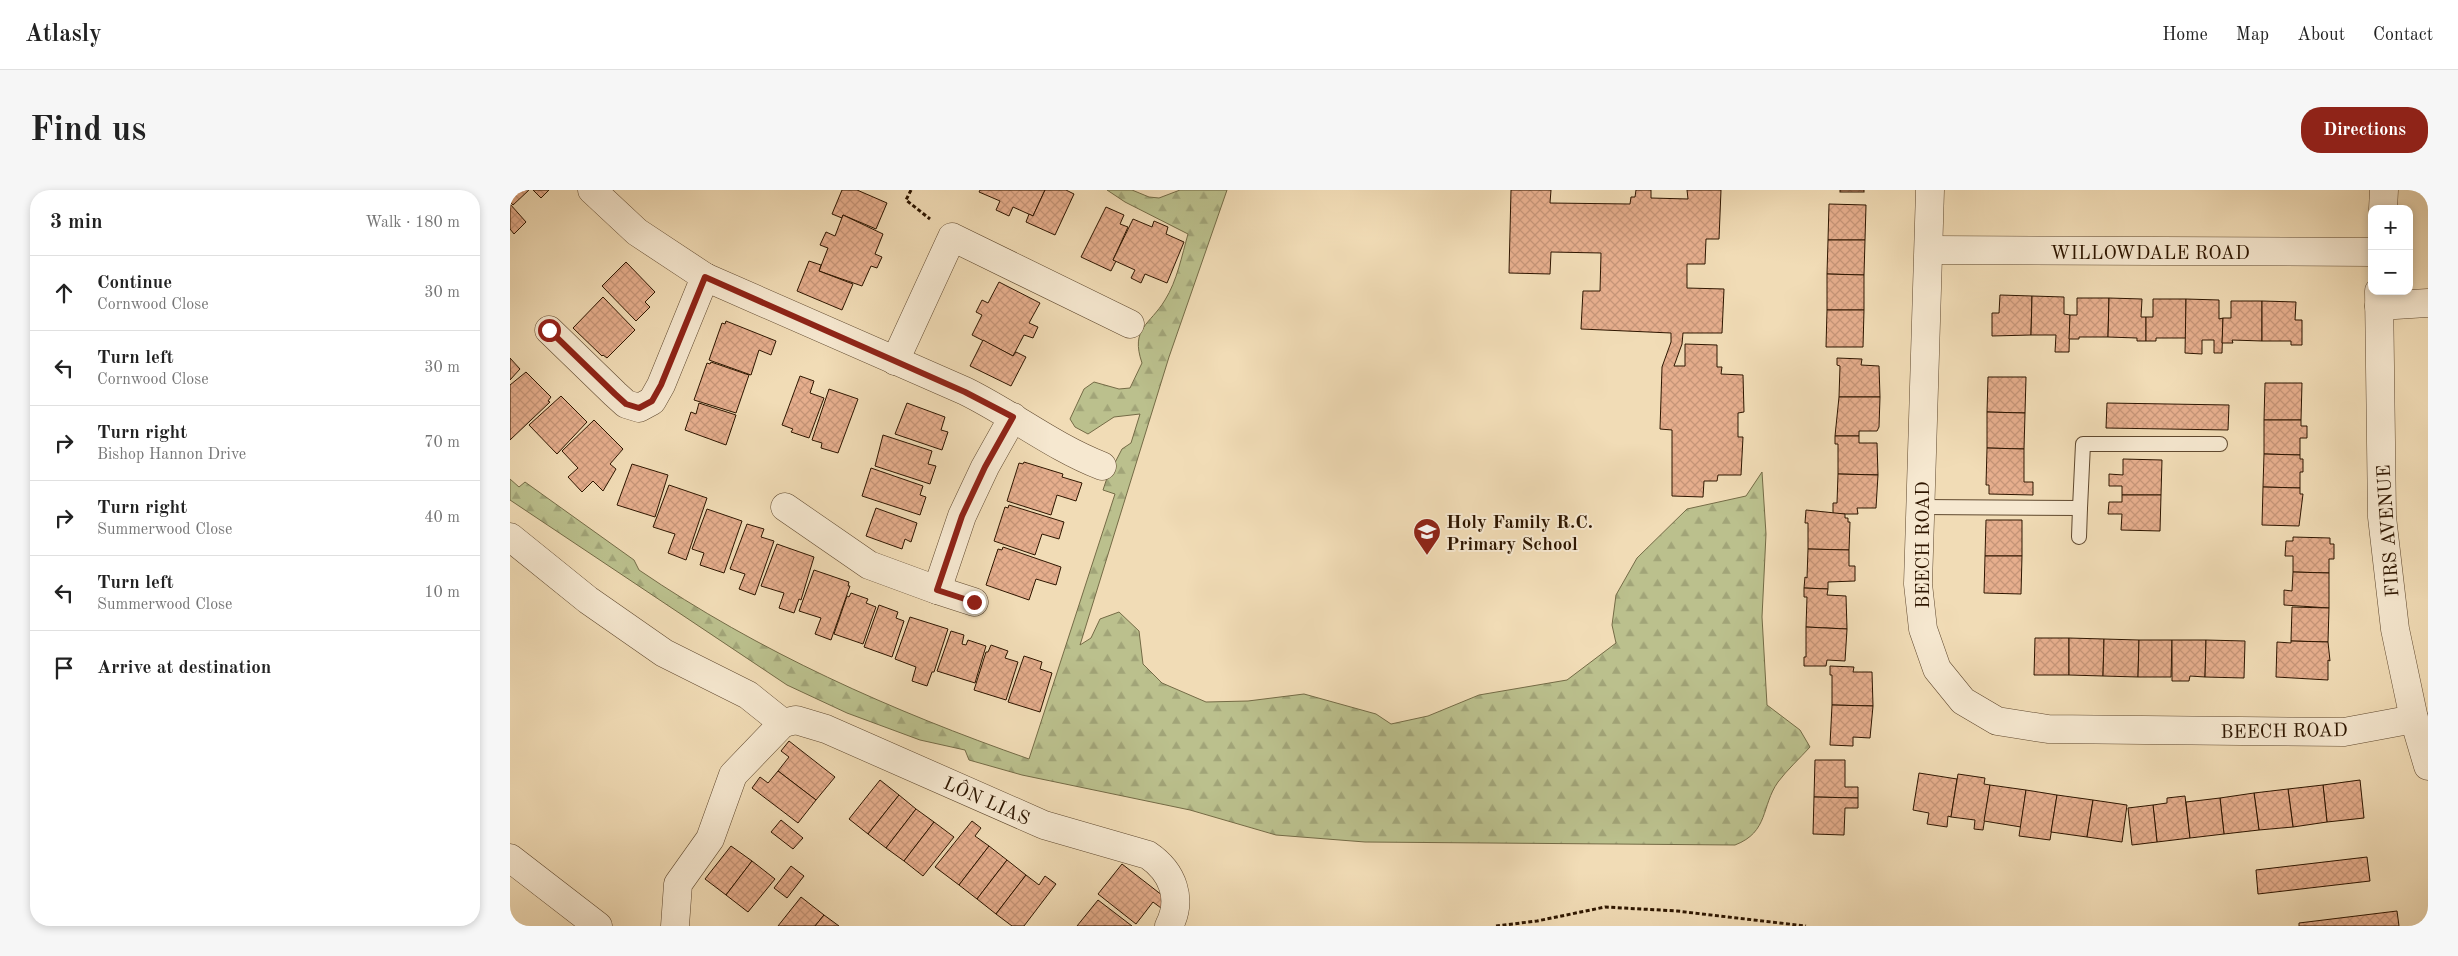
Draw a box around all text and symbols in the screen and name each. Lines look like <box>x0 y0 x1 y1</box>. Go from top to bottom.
text: Atlasly <box>25 23 102 47</box>
text: Home <box>2162 26 2208 44</box>
text: Map <box>2236 26 2269 44</box>
text: About <box>2297 26 2345 44</box>
text: Contact <box>2373 26 2433 44</box>
button: Directions <box>2301 107 2428 153</box>
text: Find us <box>30 113 146 148</box>
map controls <box>2368 205 2413 295</box>
button: + <box>2368 205 2413 250</box>
text: 3 min <box>50 212 103 233</box>
text: Walk · 180 m <box>365 215 460 231</box>
street label: WILLOWDALE ROAD <box>2050 245 2250 264</box>
button: − <box>2368 250 2413 295</box>
text: Continue <box>97 274 172 293</box>
icon: ahead <box>50 279 78 307</box>
text: 30 m <box>424 285 460 301</box>
text: Cornwood Close <box>97 297 209 313</box>
route start <box>538 319 561 342</box>
text: Turn left <box>97 349 174 368</box>
icon: left <box>50 354 78 382</box>
text: 30 m <box>424 360 460 376</box>
text: Cornwood Close <box>97 372 209 388</box>
text: Turn right <box>97 424 187 443</box>
icon: right <box>50 429 78 457</box>
text: 70 m <box>424 435 460 451</box>
text: Bishop Hannon Drive <box>97 447 246 463</box>
street label: FIRS AVENUE <box>2375 464 2404 598</box>
street label: BEECH ROAD <box>1915 481 1934 609</box>
text: Turn right <box>97 499 187 518</box>
icon: right <box>50 504 78 532</box>
text: 40 m <box>424 510 460 526</box>
place label: Holy Family R.C. Primary School <box>1446 514 1593 555</box>
school or university icon: Holy Family R.C. Primary School <box>1412 517 1442 556</box>
text: Summerwood Close <box>97 522 232 538</box>
text: Turn left <box>97 574 174 593</box>
icon: left <box>50 579 78 607</box>
text: 10 m <box>424 585 460 601</box>
route end <box>963 591 986 614</box>
text: Summerwood Close <box>97 597 232 613</box>
icon: arrive <box>50 654 78 682</box>
text: Arrive at destination <box>97 659 271 678</box>
street label: BEECH ROAD <box>2220 722 2348 743</box>
street label: LÔN LIAS <box>940 771 1034 830</box>

